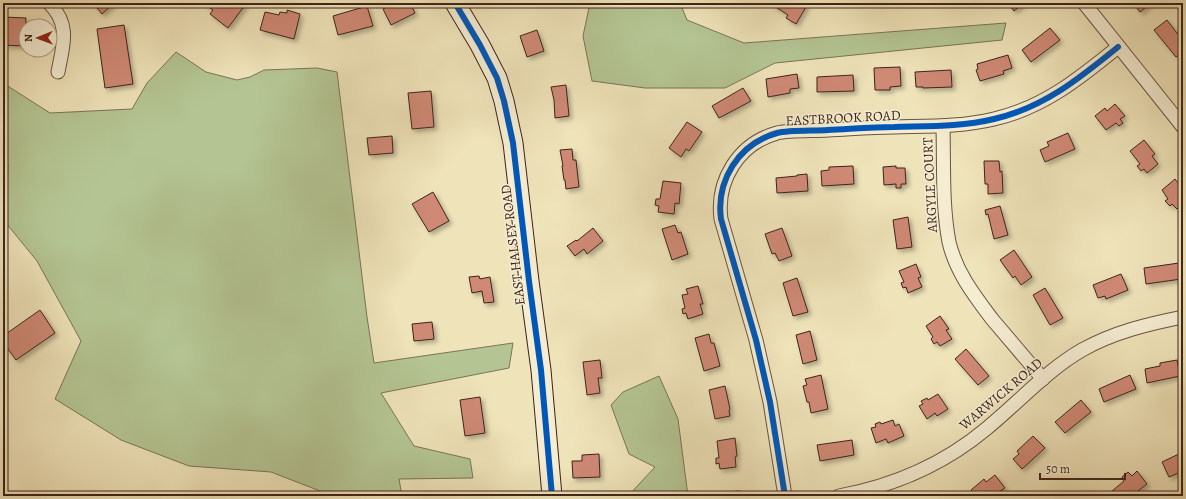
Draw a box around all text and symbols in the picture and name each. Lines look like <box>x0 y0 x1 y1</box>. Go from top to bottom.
north arrow <box>18 18 58 58</box>
text: N <box>21 34 36 42</box>
street label: EASTBROOK ROAD <box>785 105 901 131</box>
street label: ARGYLE COURT <box>918 137 942 234</box>
street label: EAST HALSEY ROAD <box>496 183 530 306</box>
street label: WARWICK ROAD <box>955 353 1047 435</box>
scale bar <box>1040 455 1125 481</box>
text: 50 m <box>1046 461 1070 477</box>

